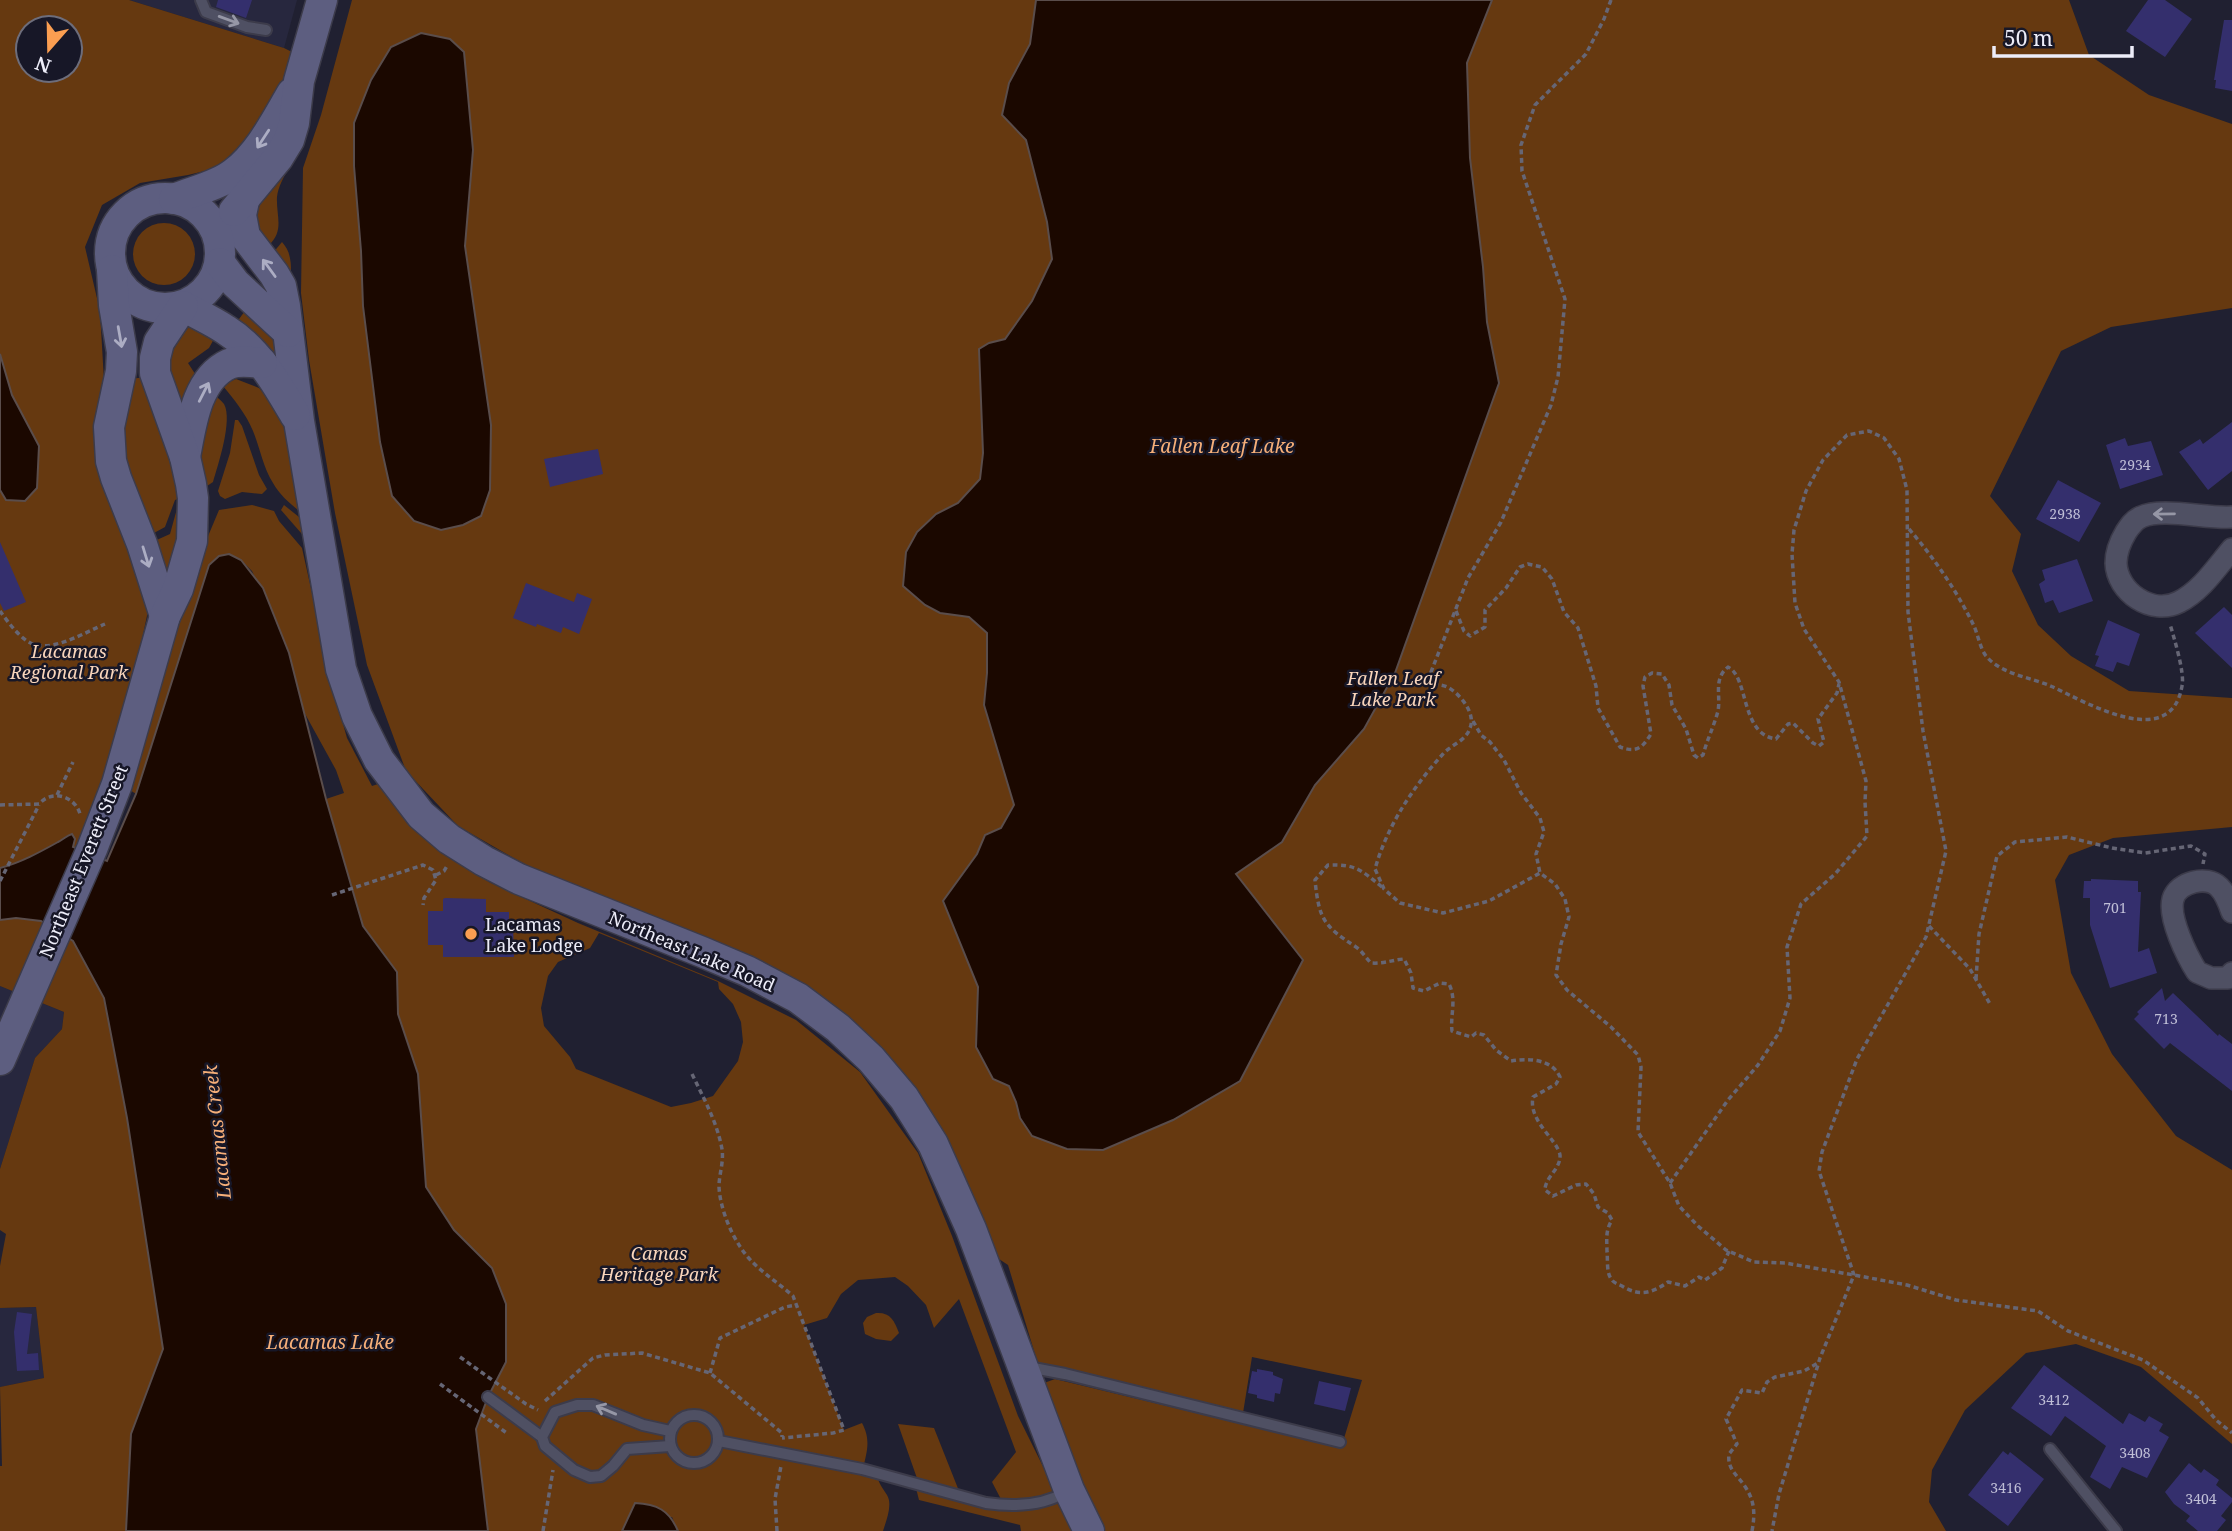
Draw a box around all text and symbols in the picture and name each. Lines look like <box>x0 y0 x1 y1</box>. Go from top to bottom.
north arrow <box>14 14 84 84</box>
scale bar <box>1994 14 2132 58</box>
one-way arrow <box>218 15 240 28</box>
text: 50 m <box>2004 24 2053 52</box>
text: N <box>32 50 55 80</box>
one-way arrow <box>256 128 270 148</box>
one-way arrow <box>262 259 276 278</box>
one-way arrow <box>113 325 127 348</box>
one-way arrow <box>197 382 211 403</box>
water label: Fallen Leaf Lake <box>1149 433 1294 459</box>
house number: 2934 <box>2119 455 2151 474</box>
house number: 2938 <box>2049 504 2081 523</box>
one-way arrow <box>2153 507 2176 521</box>
one-way arrow <box>140 546 153 568</box>
park label: Lacamas Regional Park <box>9 639 129 684</box>
park label: Fallen Leaf Lake Park <box>1346 666 1442 711</box>
street label: Northeast Everett Street <box>33 761 133 961</box>
house number: 701 <box>2103 898 2127 917</box>
street label: Northeast Lake Road <box>605 905 779 997</box>
place label: Lacamas Lake Lodge <box>485 912 583 957</box>
marker: Lacamas Lake Lodge <box>463 926 479 942</box>
house number: 713 <box>2154 1009 2178 1028</box>
water label: Lacamas Creek <box>197 1062 237 1201</box>
park label: Camas Heritage Park <box>599 1241 719 1286</box>
water label: Lacamas Lake <box>265 1329 394 1355</box>
house number: 3412 <box>2038 1390 2070 1409</box>
one-way arrow <box>595 1403 617 1416</box>
house number: 3408 <box>2119 1443 2151 1462</box>
house number: 3416 <box>1990 1478 2022 1497</box>
house number: 3404 <box>2185 1489 2217 1508</box>

